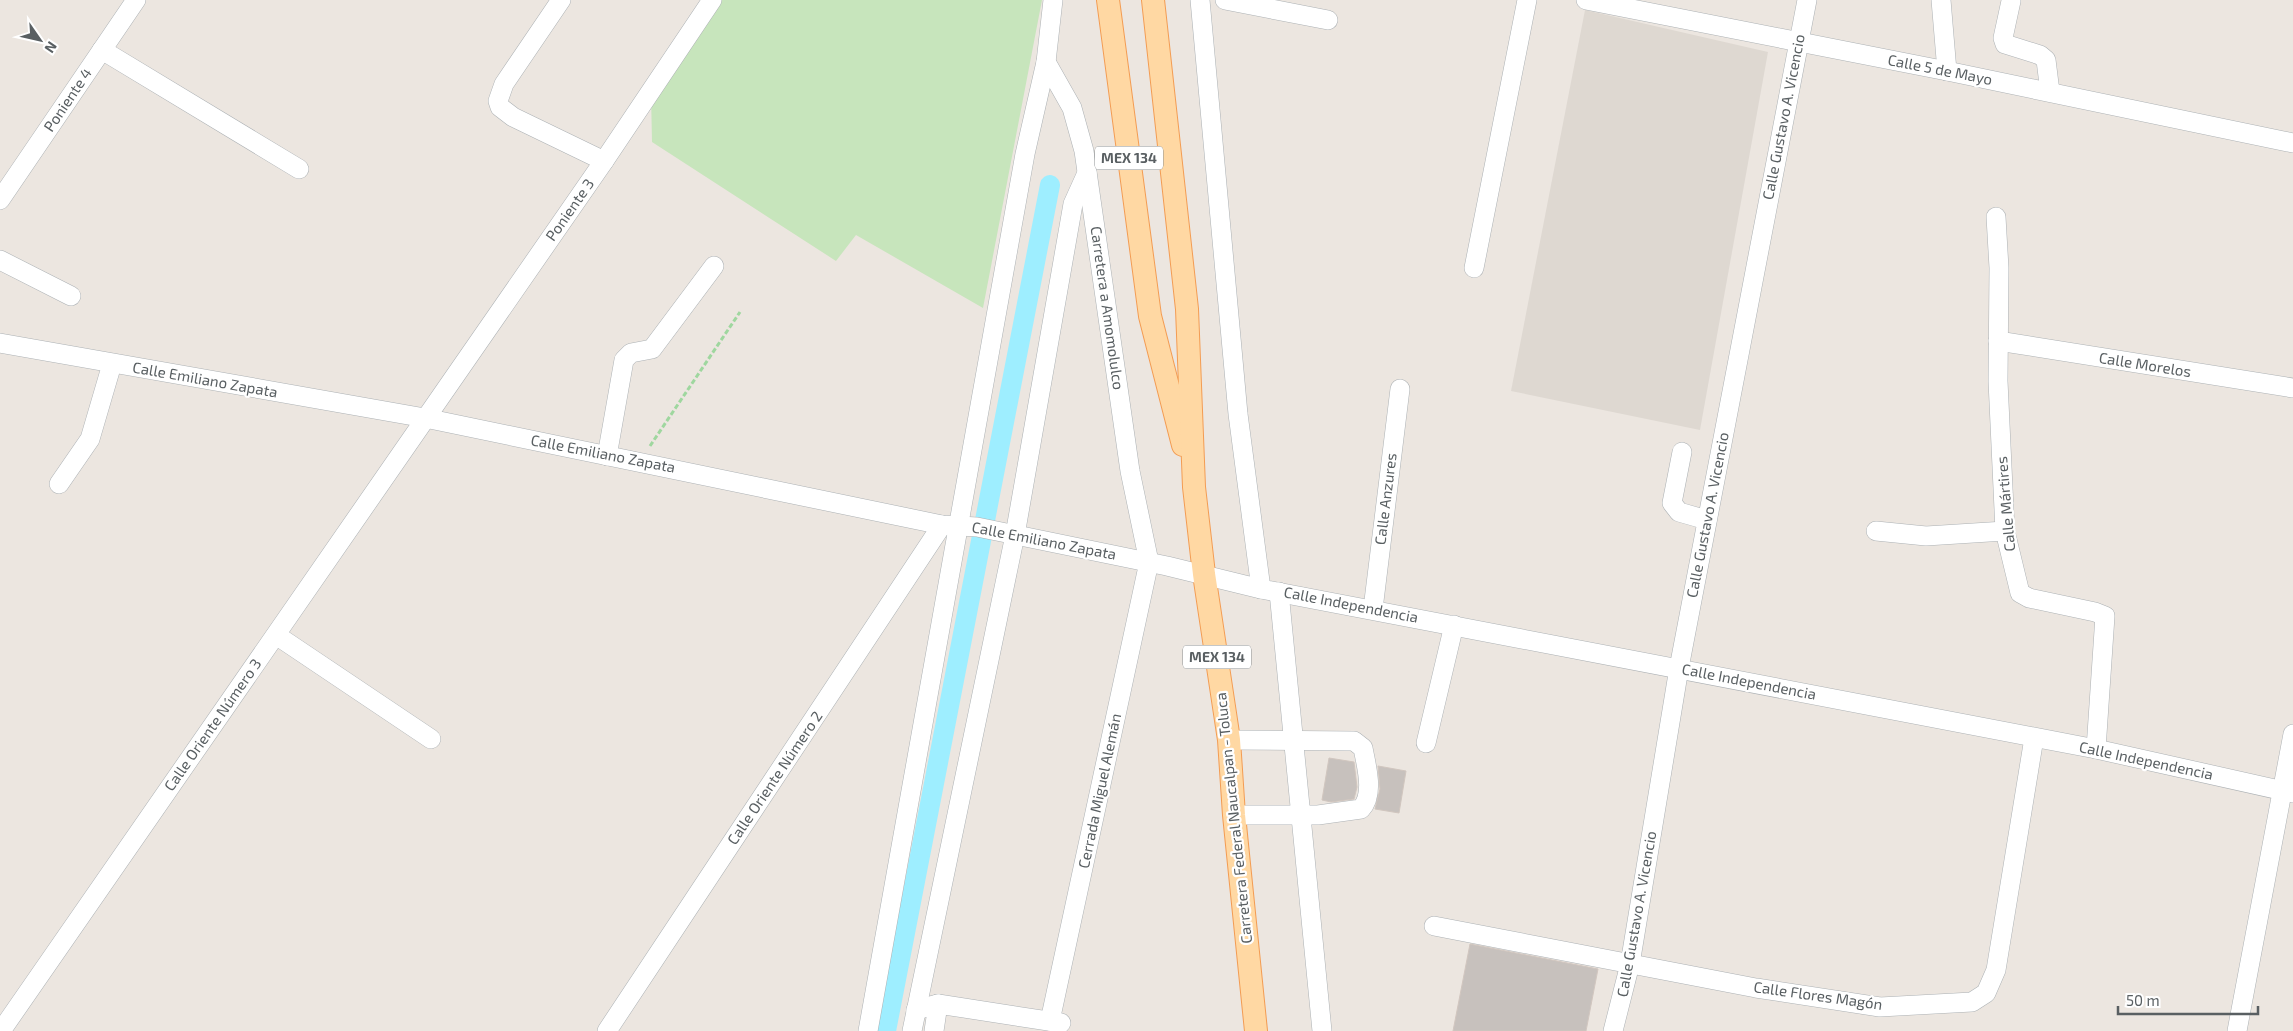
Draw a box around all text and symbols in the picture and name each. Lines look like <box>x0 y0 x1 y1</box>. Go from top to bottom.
north arrow <box>15 15 65 65</box>
street label: Calle Gustavo A. Vicencio <box>1758 33 1808 201</box>
text: N <box>41 39 61 56</box>
street label: Calle 5 de Mayo <box>1886 50 1994 88</box>
street label: Poniente 4 <box>39 64 95 135</box>
road number: MEX 134 <box>1095 146 1163 170</box>
street label: Poniente 3 <box>541 175 597 244</box>
street label: Carretera a Amomolulco <box>1088 225 1128 391</box>
street label: Calle Morelos <box>2098 348 2193 380</box>
street label: Calle Emiliano Zapata <box>131 357 279 401</box>
street label: Calle Emiliano Zapata <box>529 430 677 476</box>
street label: Calle Gustavo A. Vicencio <box>1682 431 1732 599</box>
street label: Calle Anzures <box>1370 452 1400 546</box>
street label: Calle Mártires <box>1992 456 2018 552</box>
street label: Calle Emiliano Zapata <box>970 517 1118 563</box>
street label: Calle Independencia <box>1282 582 1420 626</box>
road number: MEX 134 <box>1183 646 1251 669</box>
street label: Calle Oriente Número 3 <box>160 655 265 794</box>
street label: Calle Independencia <box>1680 659 1818 703</box>
street label: Carretera Federal Naucalpan - Toluca <box>1211 692 1255 945</box>
street label: Calle Oriente Número 2 <box>723 707 826 848</box>
street label: Cerrada Miguel Alemán <box>1074 712 1124 870</box>
street label: Calle Independencia <box>2078 737 2215 783</box>
street label: Calle Gustavo A. Vicencio <box>1613 829 1659 998</box>
street label: Calle Flores Magón <box>1753 977 1884 1013</box>
scale bar <box>2118 984 2258 1016</box>
text: 50 m <box>2126 991 2160 1009</box>

